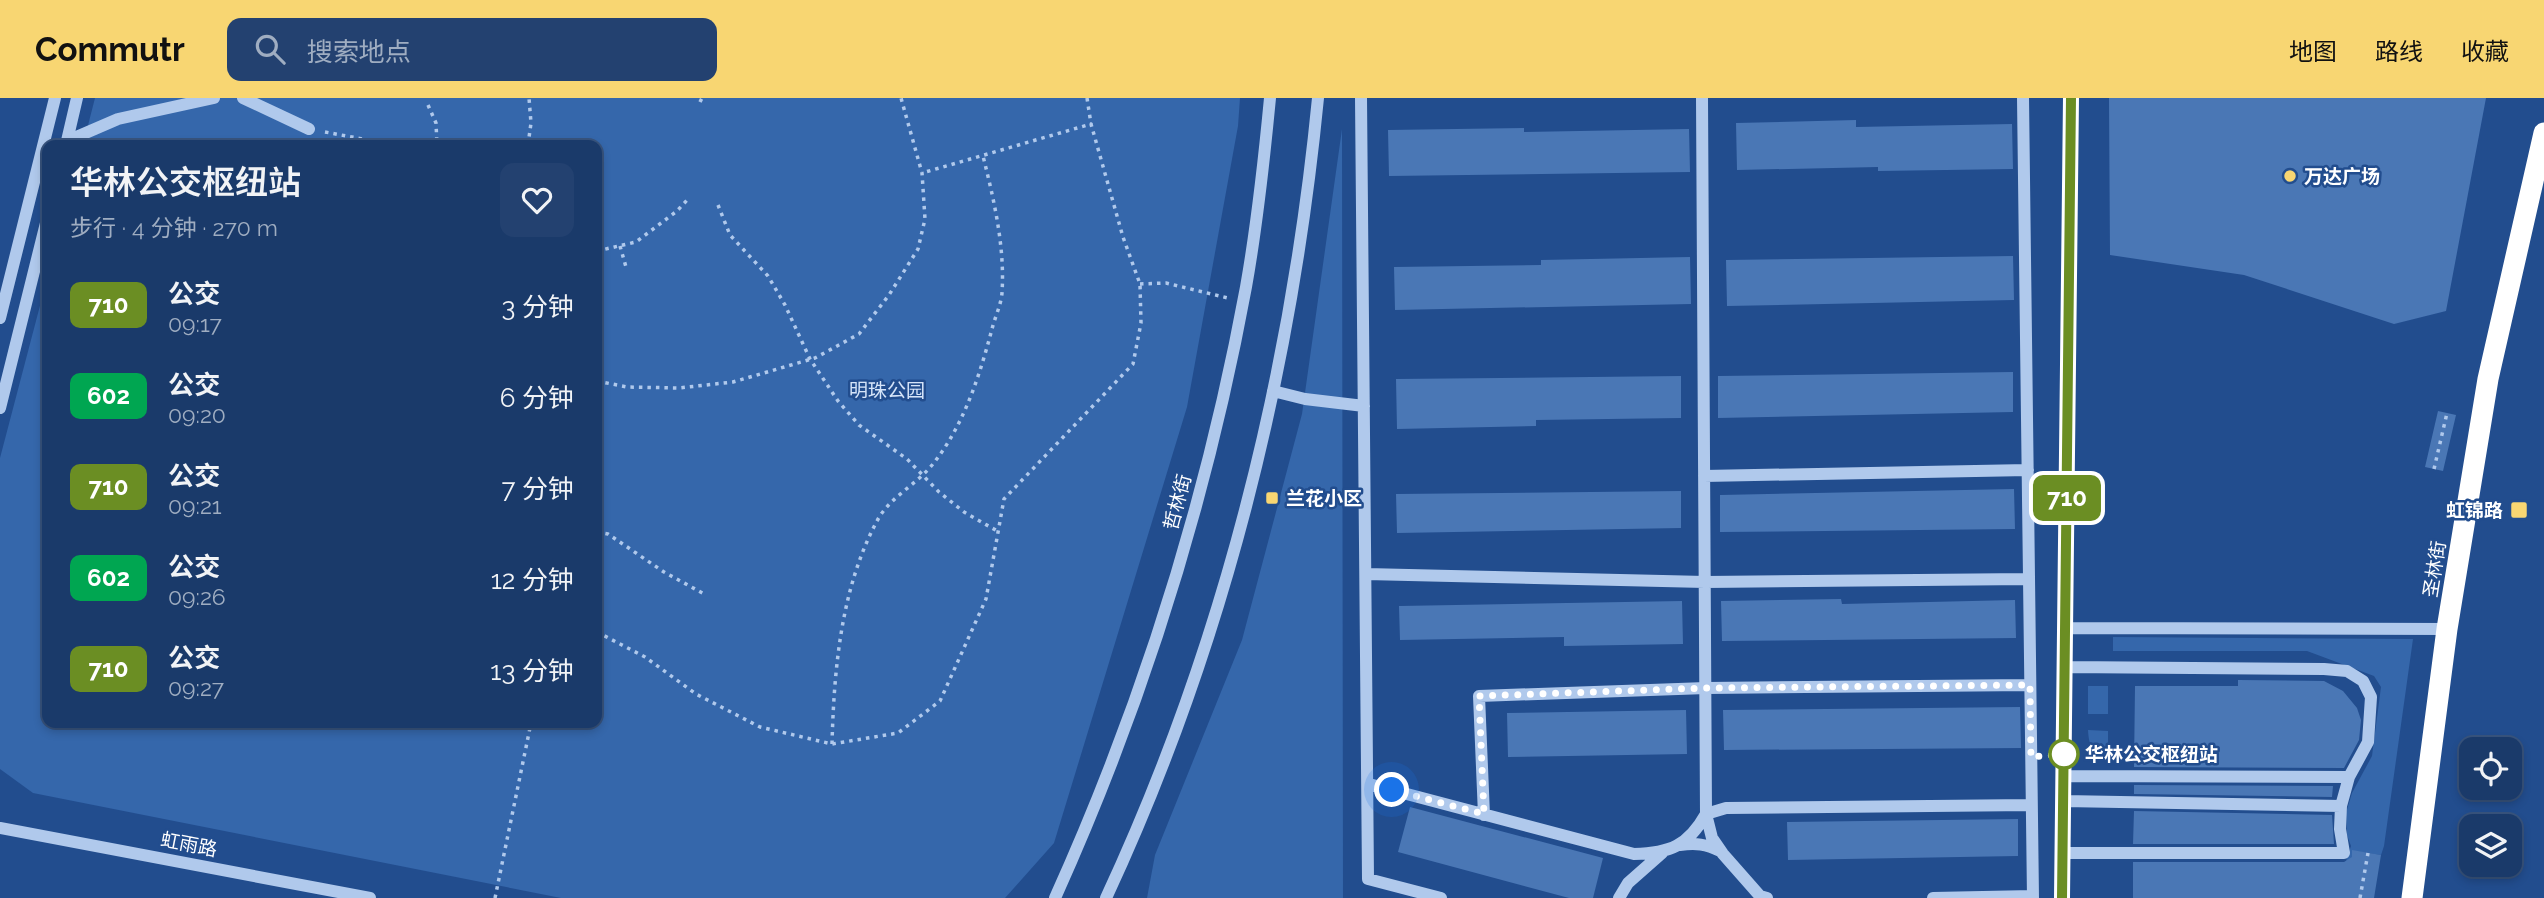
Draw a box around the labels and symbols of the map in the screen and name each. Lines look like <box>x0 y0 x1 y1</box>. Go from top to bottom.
place label: 万达广场 <box>2304 165 2380 187</box>
marker: 万达广场 <box>2282 168 2298 184</box>
park label: 明珠公园 <box>849 379 925 401</box>
street label: 哲林街 <box>1159 472 1195 532</box>
line badge: 710 <box>2027 475 2107 521</box>
place label: 兰花小区 <box>1286 487 1362 509</box>
marker: 兰花小区 <box>1264 490 1280 506</box>
place label: 虹锦路 <box>2446 499 2503 521</box>
marker: 虹锦路 <box>2509 500 2529 520</box>
street label: 圣林街 <box>2419 539 2449 599</box>
marker: 华林公交枢纽站 <box>2049 739 2079 769</box>
place label: 华林公交枢纽站 <box>2085 743 2218 765</box>
your location <box>1374 772 1409 807</box>
street label: 虹雨路 <box>159 828 219 860</box>

